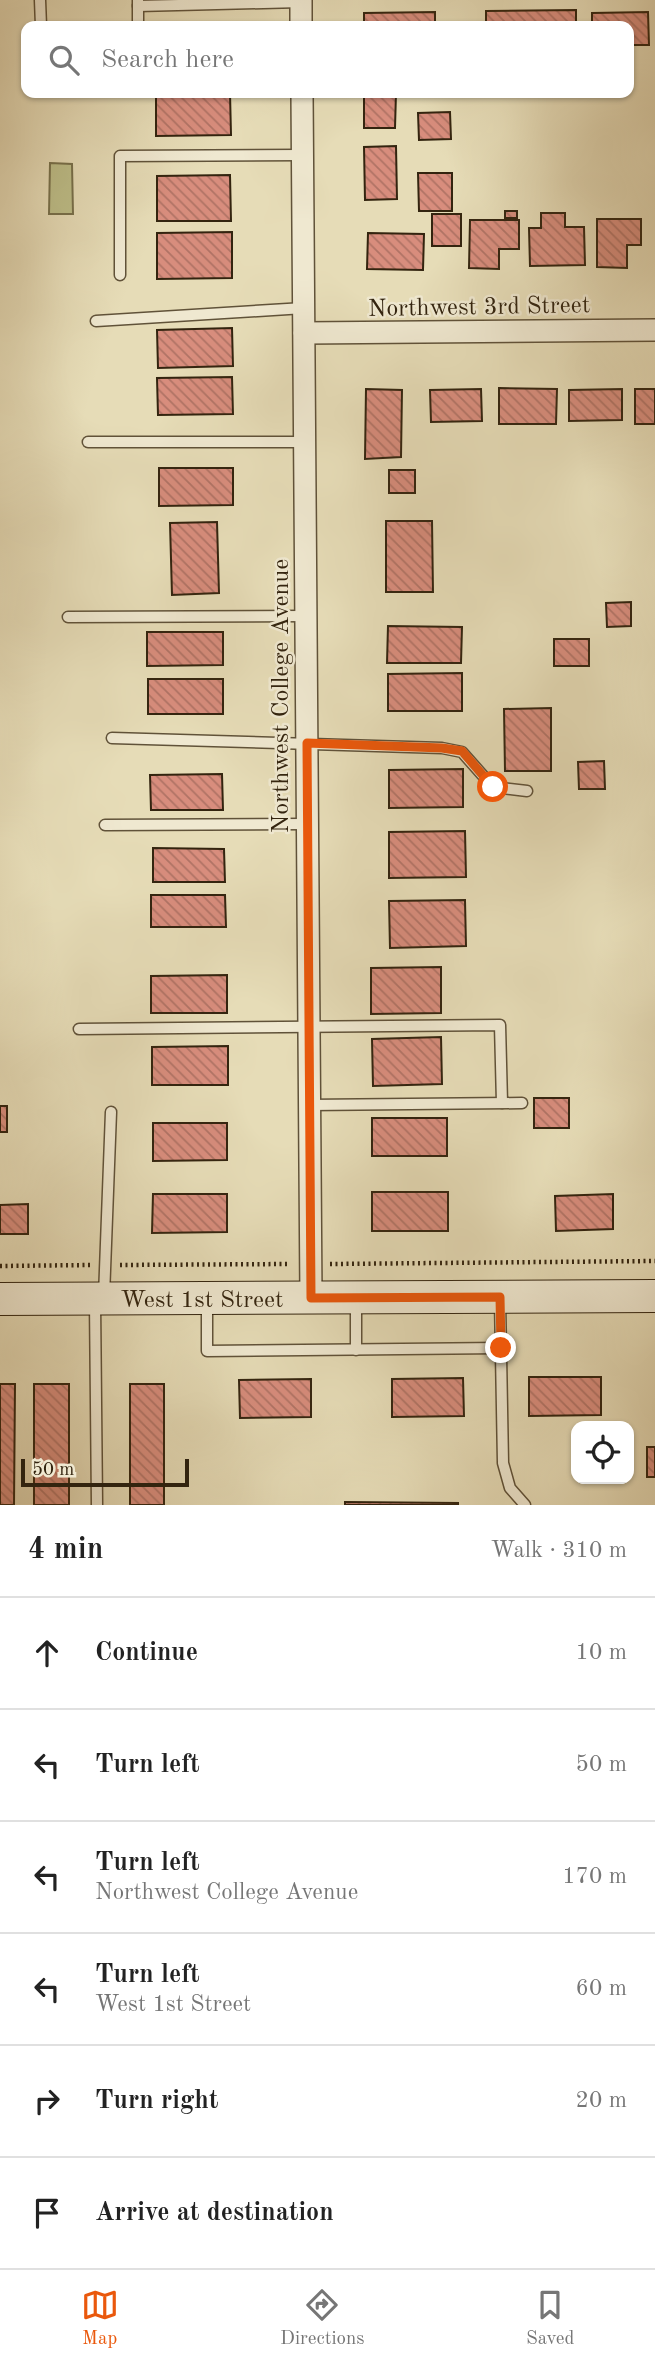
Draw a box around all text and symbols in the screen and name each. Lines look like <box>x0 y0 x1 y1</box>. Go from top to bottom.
search box <box>21 21 634 98</box>
icon: search <box>45 41 83 79</box>
text: Search here <box>101 47 234 73</box>
street label: Northwest 3rd Street <box>368 294 590 322</box>
street label: Northwest College Avenue <box>270 559 294 833</box>
route start <box>477 771 508 802</box>
street label: West 1st Street <box>121 1289 283 1313</box>
route end <box>485 1332 516 1363</box>
map controls <box>571 1421 634 1484</box>
button: locate <box>571 1421 634 1484</box>
scale bar <box>21 1456 189 1488</box>
text: 50 m <box>32 1461 74 1480</box>
text: 4 min <box>28 1535 103 1565</box>
text: Walk · 310 m <box>491 1539 627 1562</box>
icon: ahead <box>28 1634 66 1672</box>
text: Continue <box>95 1640 198 1666</box>
text: 10 m <box>576 1641 627 1664</box>
icon: left <box>28 1746 66 1784</box>
text: Turn left <box>95 1752 200 1778</box>
text: 50 m <box>576 1753 627 1776</box>
text: Turn left <box>95 1850 200 1876</box>
icon: left <box>28 1858 66 1896</box>
text: 170 m <box>562 1865 627 1888</box>
text: Northwest College Avenue <box>95 1881 358 1904</box>
text: Turn left <box>95 1962 200 1988</box>
icon: left <box>28 1970 66 2008</box>
text: 60 m <box>576 1977 627 2000</box>
text: West 1st Street <box>95 1993 251 2016</box>
icon: right <box>28 2082 66 2120</box>
text: Turn right <box>95 2088 218 2114</box>
text: 20 m <box>576 2089 627 2112</box>
icon: arrive <box>28 2194 66 2232</box>
text: Arrive at destination <box>95 2200 334 2226</box>
tab: Map <box>81 2286 119 2351</box>
tab: Directions <box>280 2286 365 2351</box>
tab: Saved <box>526 2286 574 2351</box>

